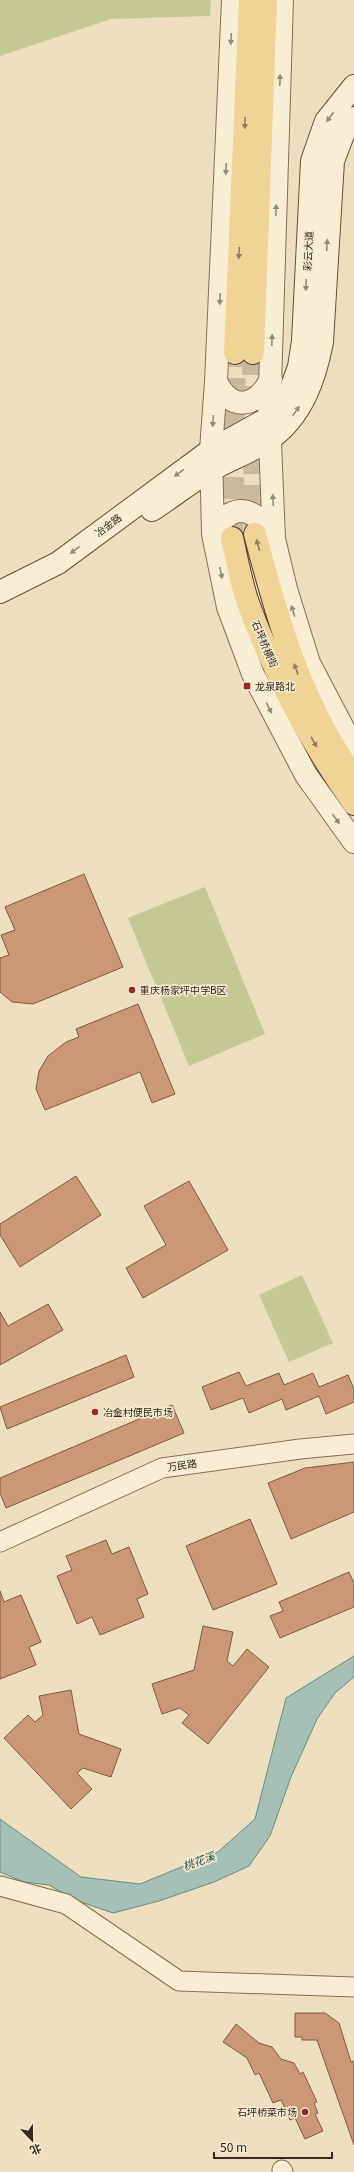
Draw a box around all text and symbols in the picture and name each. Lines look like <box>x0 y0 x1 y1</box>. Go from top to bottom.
one-way arrow <box>228 33 235 45</box>
one-way arrow <box>277 73 283 86</box>
one-way arrow <box>326 111 334 122</box>
one-way arrow <box>242 117 248 130</box>
one-way arrow <box>222 163 229 175</box>
one-way arrow <box>273 203 279 216</box>
street label: 彩云大道 <box>299 231 316 271</box>
one-way arrow <box>324 239 331 251</box>
one-way arrow <box>236 247 243 259</box>
one-way arrow <box>303 279 309 292</box>
one-way arrow <box>217 293 223 306</box>
one-way arrow <box>269 333 275 346</box>
one-way arrow <box>292 406 300 417</box>
one-way arrow <box>210 415 217 427</box>
one-way arrow <box>174 469 185 477</box>
one-way arrow <box>269 494 276 506</box>
street label: 冶金路 <box>91 510 124 540</box>
one-way arrow <box>254 538 260 551</box>
one-way arrow <box>69 546 80 555</box>
one-way arrow <box>219 566 225 579</box>
one-way arrow <box>290 605 296 617</box>
street label: 石坪桥横街 <box>249 618 282 670</box>
one-way arrow <box>292 662 298 674</box>
place label: 龙泉路北 <box>255 678 295 693</box>
marker: 龙泉路北 <box>242 681 252 691</box>
one-way arrow <box>266 702 272 713</box>
one-way arrow <box>311 736 318 748</box>
one-way arrow <box>332 813 341 824</box>
place label: 重庆杨家坪中学B区 <box>140 982 227 997</box>
marker: 重庆杨家坪中学B区 <box>127 985 137 995</box>
place label: 冶金村便民市场 <box>103 1404 173 1419</box>
marker: 冶金村便民市场 <box>90 1407 100 1417</box>
street label: 万民路 <box>166 1455 198 1474</box>
water label: 桃花溪 <box>180 1847 218 1873</box>
place label: 石坪桥菜市场 <box>237 2104 297 2119</box>
marker: 石坪桥菜市场 <box>300 2107 310 2117</box>
north arrow <box>12 2120 52 2160</box>
scale bar <box>214 2134 332 2160</box>
text: 50 m <box>220 2138 247 2155</box>
text: 北 <box>28 2141 44 2160</box>

